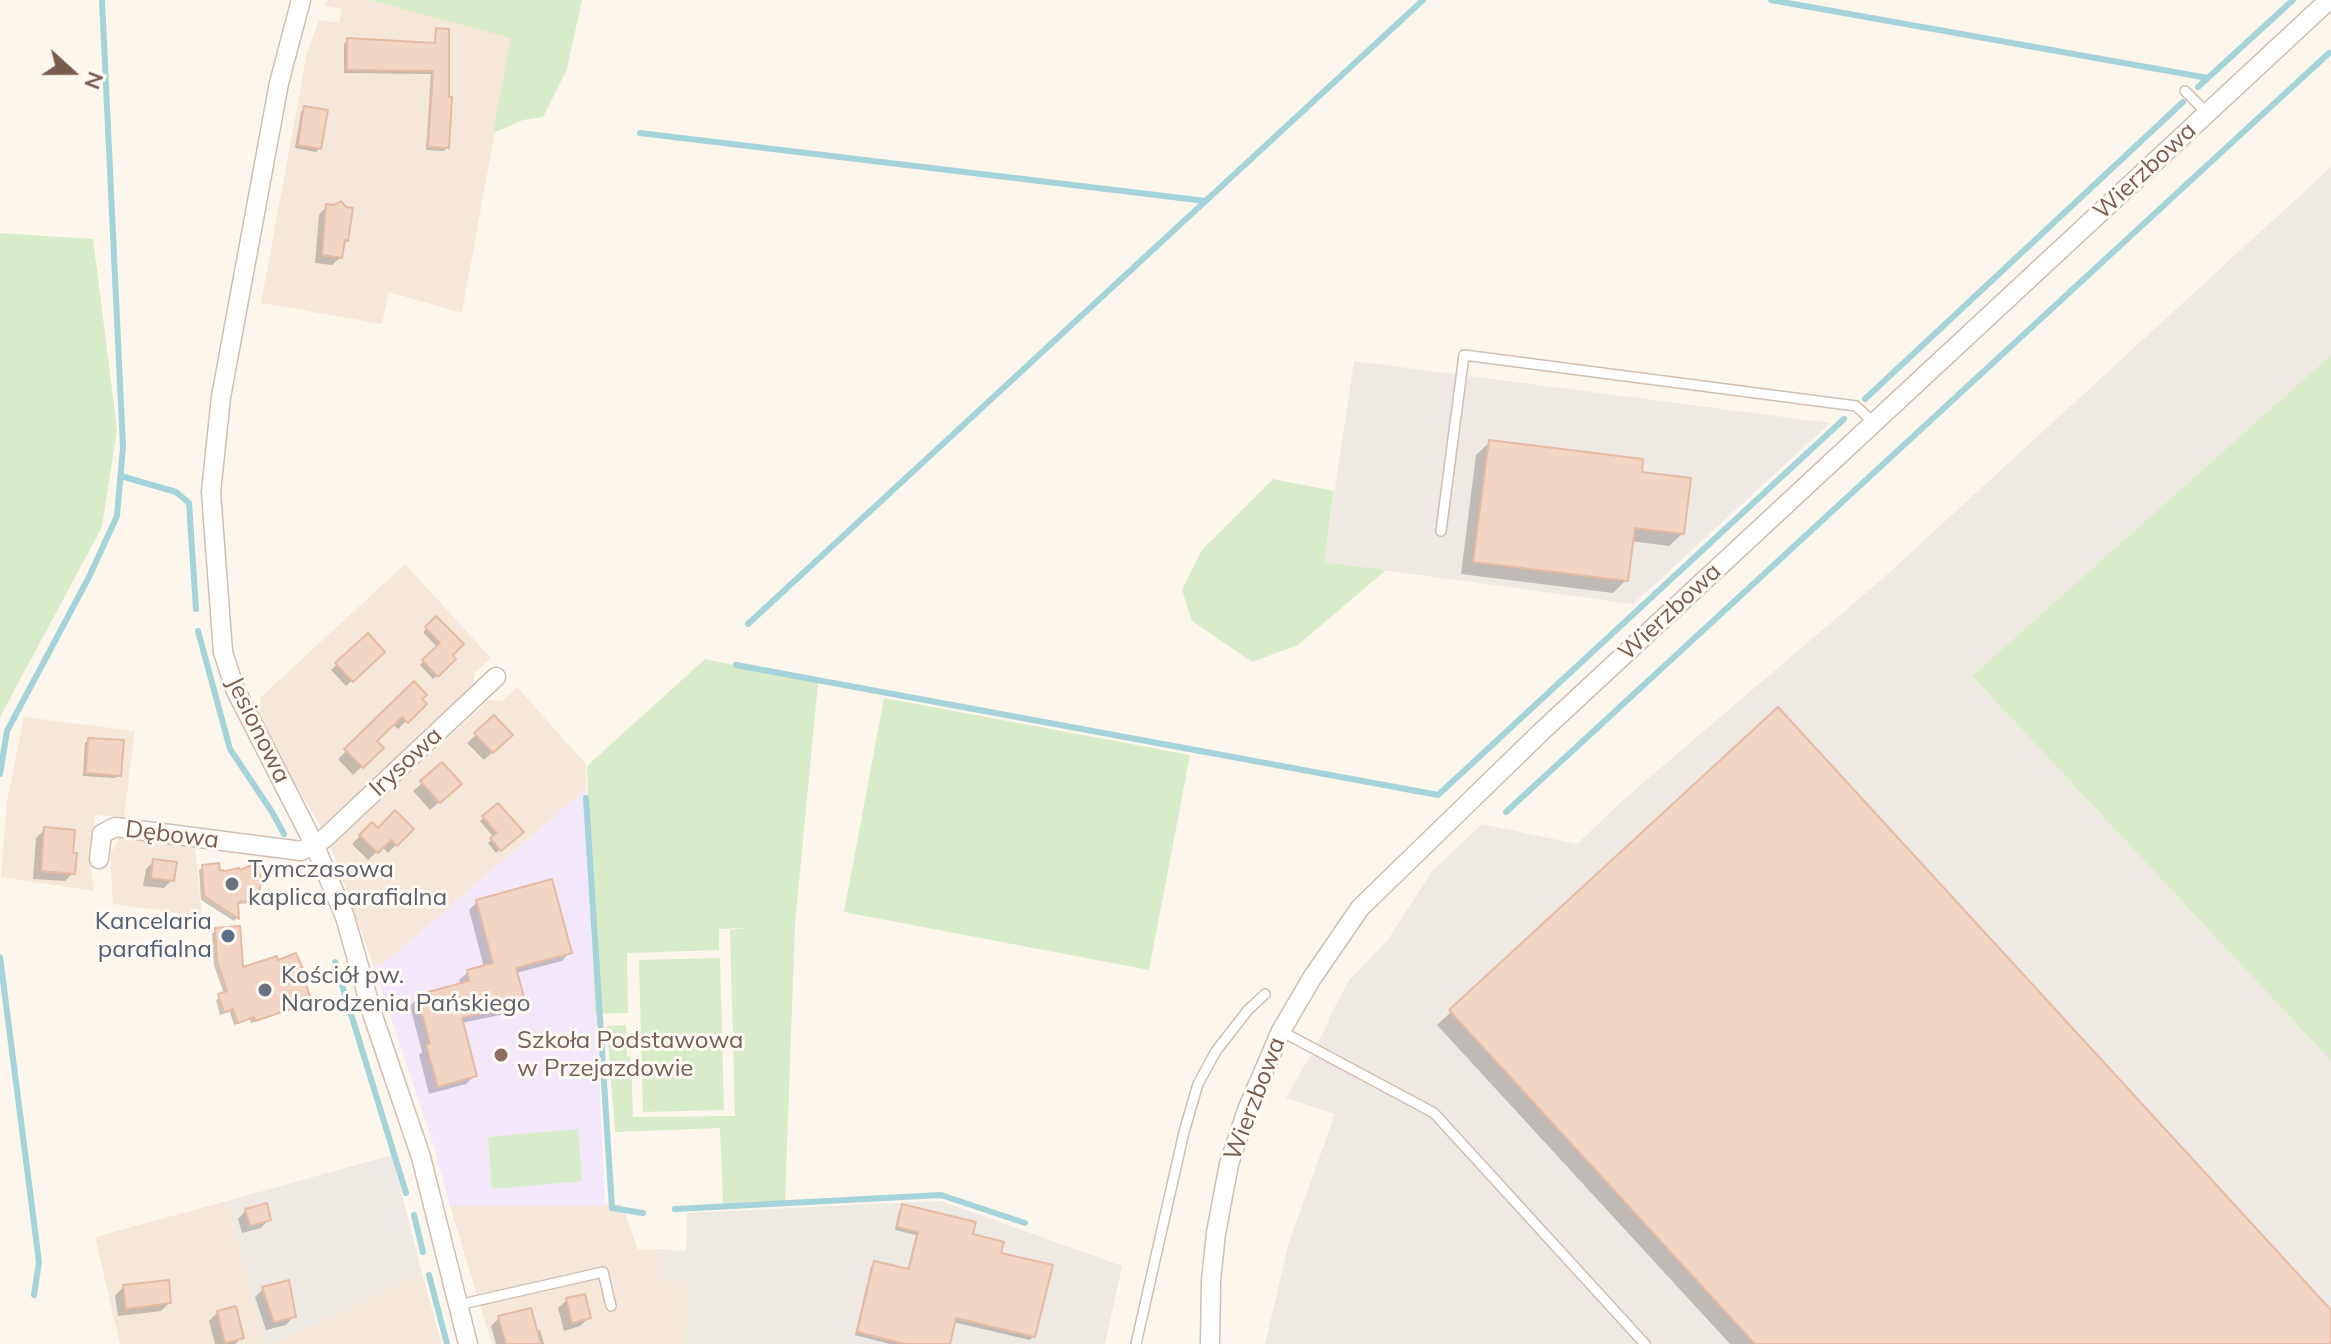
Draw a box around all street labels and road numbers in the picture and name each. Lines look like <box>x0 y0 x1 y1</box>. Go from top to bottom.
street label: Wierzbowa <box>2088 116 2202 226</box>
street label: Wierzbowa <box>1613 557 1727 667</box>
street label: Jesionowa <box>220 672 296 788</box>
street label: Irysowa <box>364 721 448 803</box>
street label: Dębowa <box>124 815 220 855</box>
street label: Wierzbowa <box>1218 1033 1292 1165</box>

